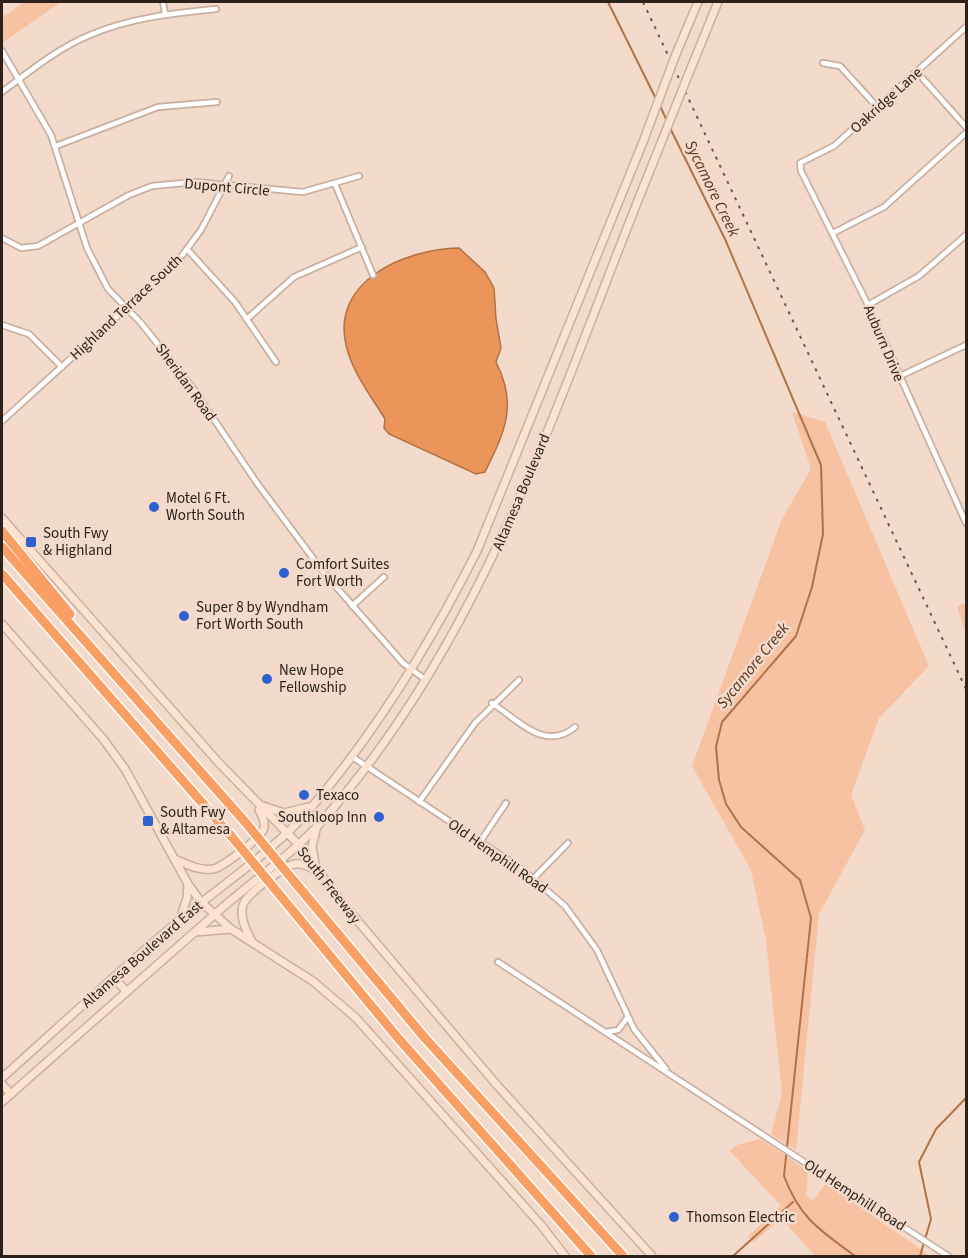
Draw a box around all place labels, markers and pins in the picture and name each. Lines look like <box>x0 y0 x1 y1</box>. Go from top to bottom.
place label: Motel 6 Ft. Worth South <box>166 488 245 526</box>
marker: Motel 6 Ft. Worth South <box>147 500 161 514</box>
place label: South Fwy & Highland <box>43 523 112 561</box>
marker: South Fwy & Highland <box>24 535 38 549</box>
place label: Comfort Suites Fort Worth <box>296 554 389 592</box>
marker: Comfort Suites Fort Worth <box>277 566 291 580</box>
place label: Super 8 by Wyndham Fort Worth South <box>196 597 328 635</box>
marker: Super 8 by Wyndham Fort Worth South <box>177 609 191 623</box>
place label: New Hope Fellowship <box>279 660 347 698</box>
marker: New Hope Fellowship <box>260 672 274 686</box>
place label: Texaco <box>316 785 359 806</box>
marker: Texaco <box>297 788 311 802</box>
place label: South Fwy & Altamesa <box>160 802 230 840</box>
place label: Southloop Inn <box>278 807 367 828</box>
marker: Southloop Inn <box>372 810 386 824</box>
marker: South Fwy & Altamesa <box>141 814 155 828</box>
place label: Thomson Electric <box>686 1207 795 1228</box>
marker: Thomson Electric <box>667 1210 681 1224</box>

